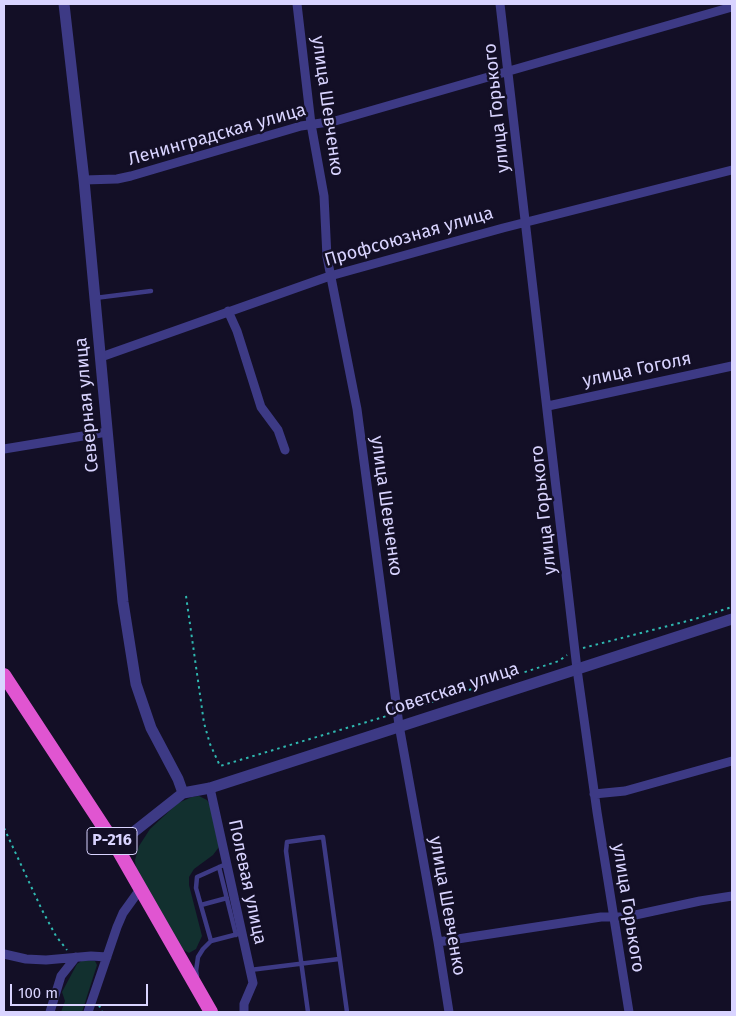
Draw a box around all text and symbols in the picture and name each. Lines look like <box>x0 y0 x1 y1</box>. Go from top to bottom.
street label: улица Шевченко <box>306 35 348 177</box>
street label: улица Горького <box>479 42 515 174</box>
street label: Ленинградская улица <box>126 99 308 171</box>
street label: Профсоюзная улица <box>322 203 496 271</box>
street label: Северная улица <box>70 337 104 473</box>
street label: улица Гоголя <box>581 348 693 392</box>
street label: улица Шевченко <box>365 435 407 577</box>
street label: улица Горького <box>526 444 562 576</box>
street label: Советская улица <box>382 658 522 722</box>
street label: Полевая улица <box>223 818 271 946</box>
road number: Р-216 <box>87 828 137 854</box>
street label: улица Шевченко <box>424 835 470 977</box>
street label: улица Горького <box>607 842 649 974</box>
scale bar <box>12 974 150 1006</box>
text: 100 m <box>18 984 58 1002</box>

